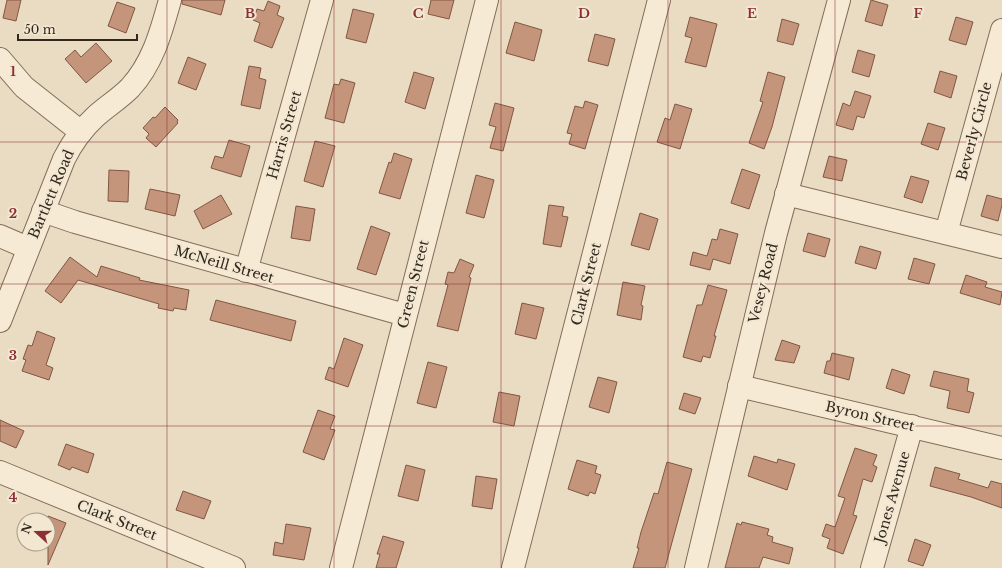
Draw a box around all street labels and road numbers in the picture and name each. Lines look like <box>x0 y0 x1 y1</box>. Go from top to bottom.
street label: Beverly Circle <box>952 80 996 182</box>
street label: Harris Street <box>263 88 305 181</box>
street label: Bartlett Road <box>24 146 78 241</box>
street label: Green Street <box>393 237 433 330</box>
street label: Clark Street <box>567 240 605 327</box>
street label: McNeill Street <box>172 241 276 287</box>
street label: Vesey Road <box>744 241 782 326</box>
street label: Byron Street <box>824 397 917 435</box>
street label: Jones Avenue <box>870 449 914 547</box>
street label: Clark Street <box>74 496 160 544</box>

